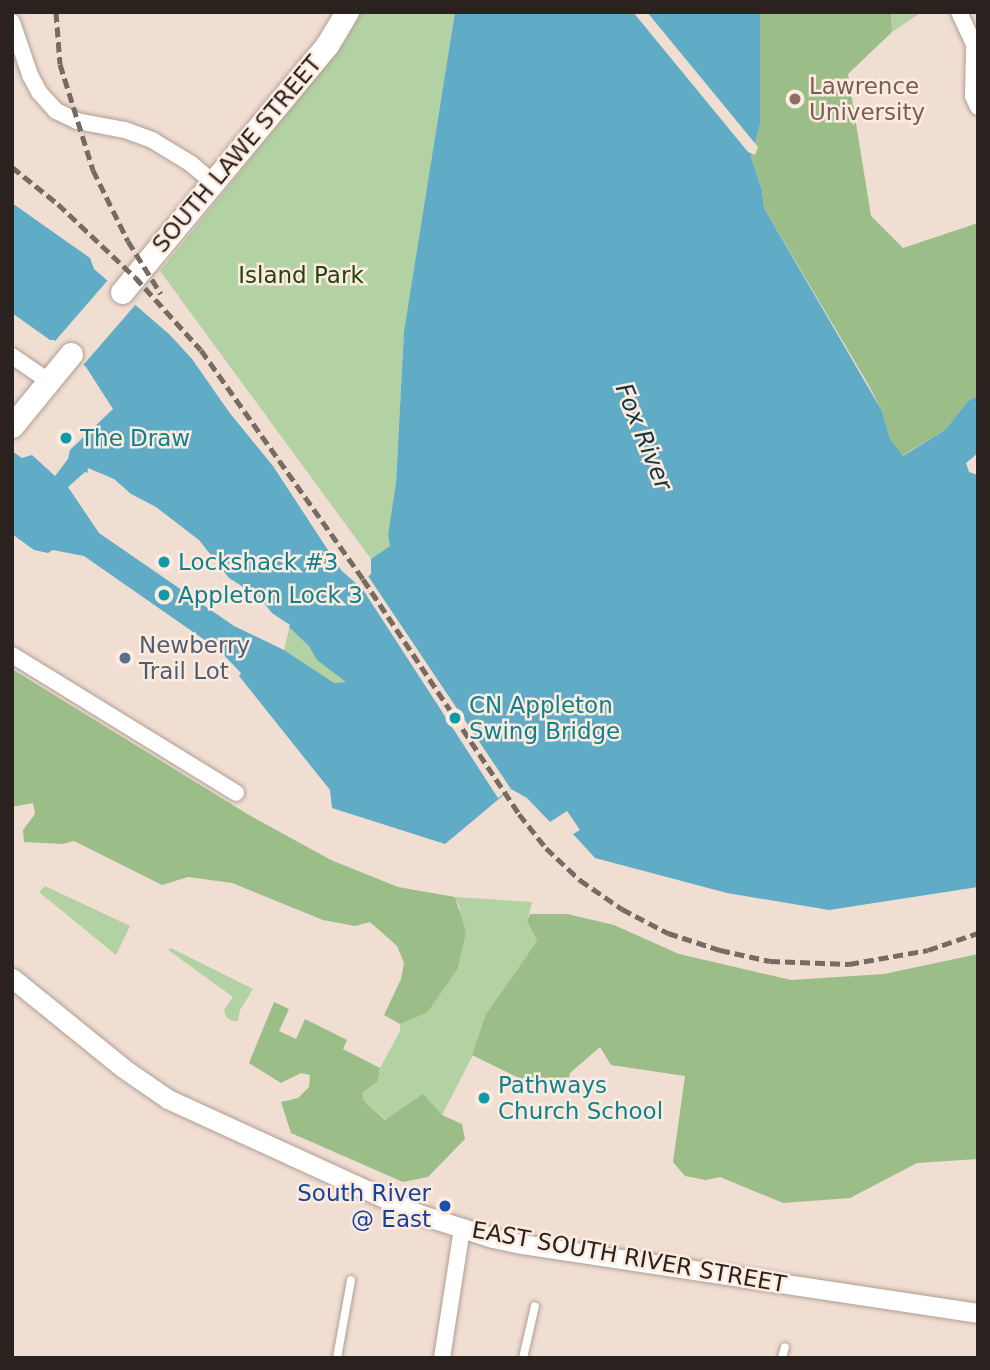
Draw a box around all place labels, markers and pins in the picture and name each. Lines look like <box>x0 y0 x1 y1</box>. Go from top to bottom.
place label: Lawrence University <box>809 72 925 126</box>
marker: Lawrence University <box>787 91 803 107</box>
place label: The Draw <box>80 424 190 452</box>
marker: The Draw <box>58 430 74 446</box>
place label: Lockshack #3 <box>178 548 338 576</box>
marker: Lockshack #3 <box>156 554 172 570</box>
place label: Appleton Lock 3 <box>178 581 363 609</box>
marker: Appleton Lock 3 <box>156 587 172 603</box>
place label: Newberry Trail Lot <box>139 631 250 685</box>
marker: Newberry Trail Lot <box>117 650 133 666</box>
place label: CN Appleton Swing Bridge <box>469 691 620 745</box>
marker: CN Appleton Swing Bridge <box>447 710 463 726</box>
place label: Pathways Church School <box>498 1071 663 1125</box>
marker: Pathways Church School <box>476 1090 492 1106</box>
place label: South River @ East <box>297 1179 431 1233</box>
marker: South River @ East <box>437 1198 453 1214</box>

